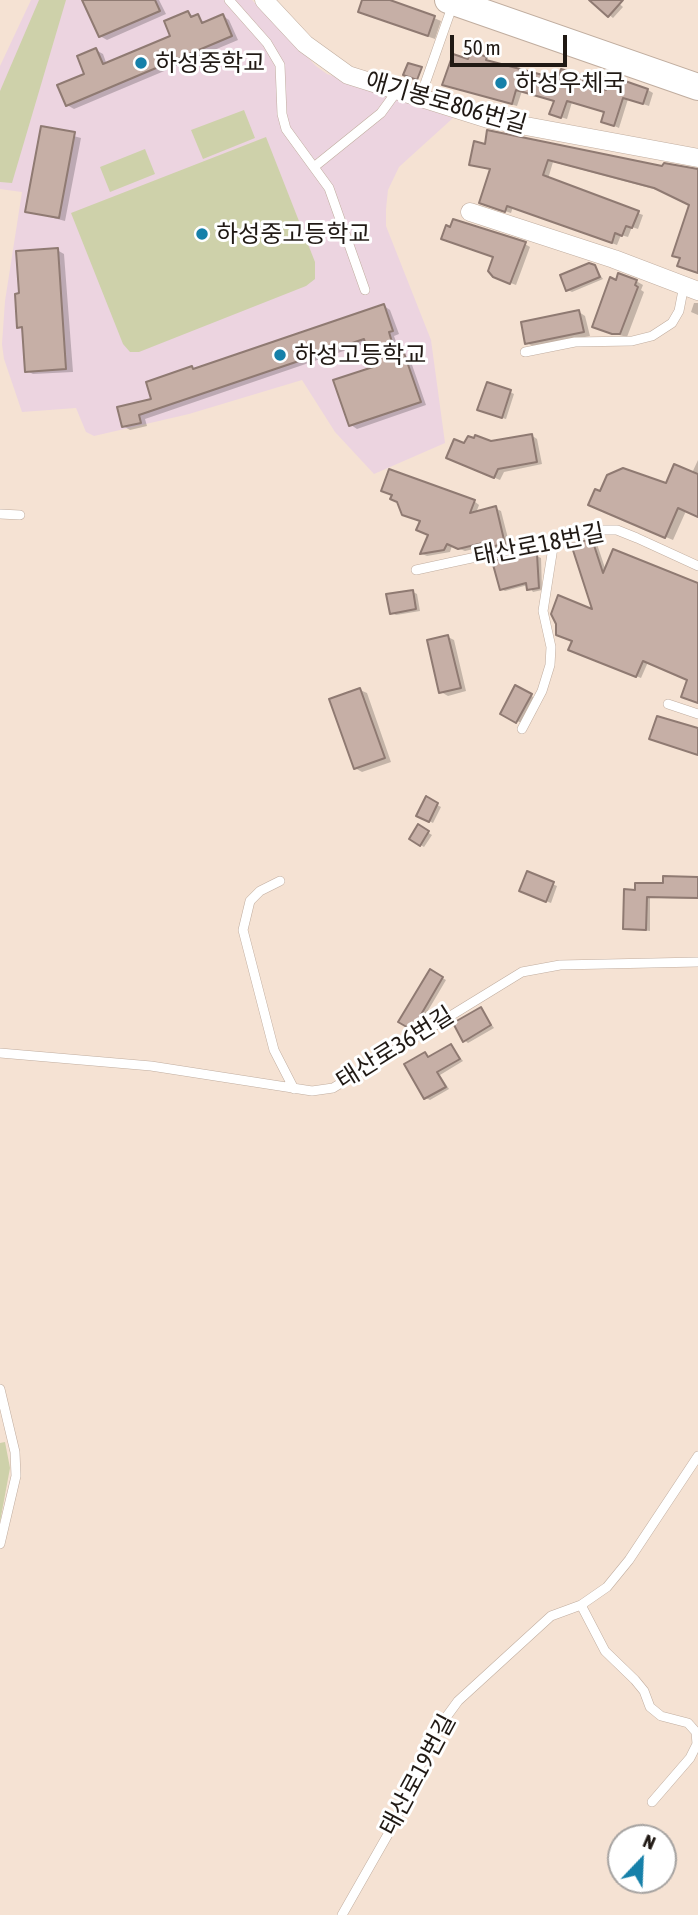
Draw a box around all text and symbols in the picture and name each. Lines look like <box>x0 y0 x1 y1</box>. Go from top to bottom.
scale bar <box>453 21 570 65</box>
text: 50 m <box>463 35 501 59</box>
place label: 하성중학교 <box>155 49 265 77</box>
marker: 하성중학교 <box>133 55 149 71</box>
street label: 애기봉로806번길 <box>362 66 530 140</box>
place label: 하성우체국 <box>515 69 625 97</box>
marker: 하성우체국 <box>493 75 509 91</box>
place label: 하성중고등학교 <box>216 220 371 248</box>
marker: 하성중고등학교 <box>194 226 210 242</box>
place label: 하성고등학교 <box>294 341 426 369</box>
marker: 하성고등학교 <box>272 347 288 363</box>
street label: 태산로18번길 <box>471 518 607 572</box>
street label: 태산로36번길 <box>331 1001 459 1095</box>
street label: 태산로19번길 <box>374 1710 462 1840</box>
north arrow <box>607 1824 677 1894</box>
text: N <box>640 1829 659 1854</box>

